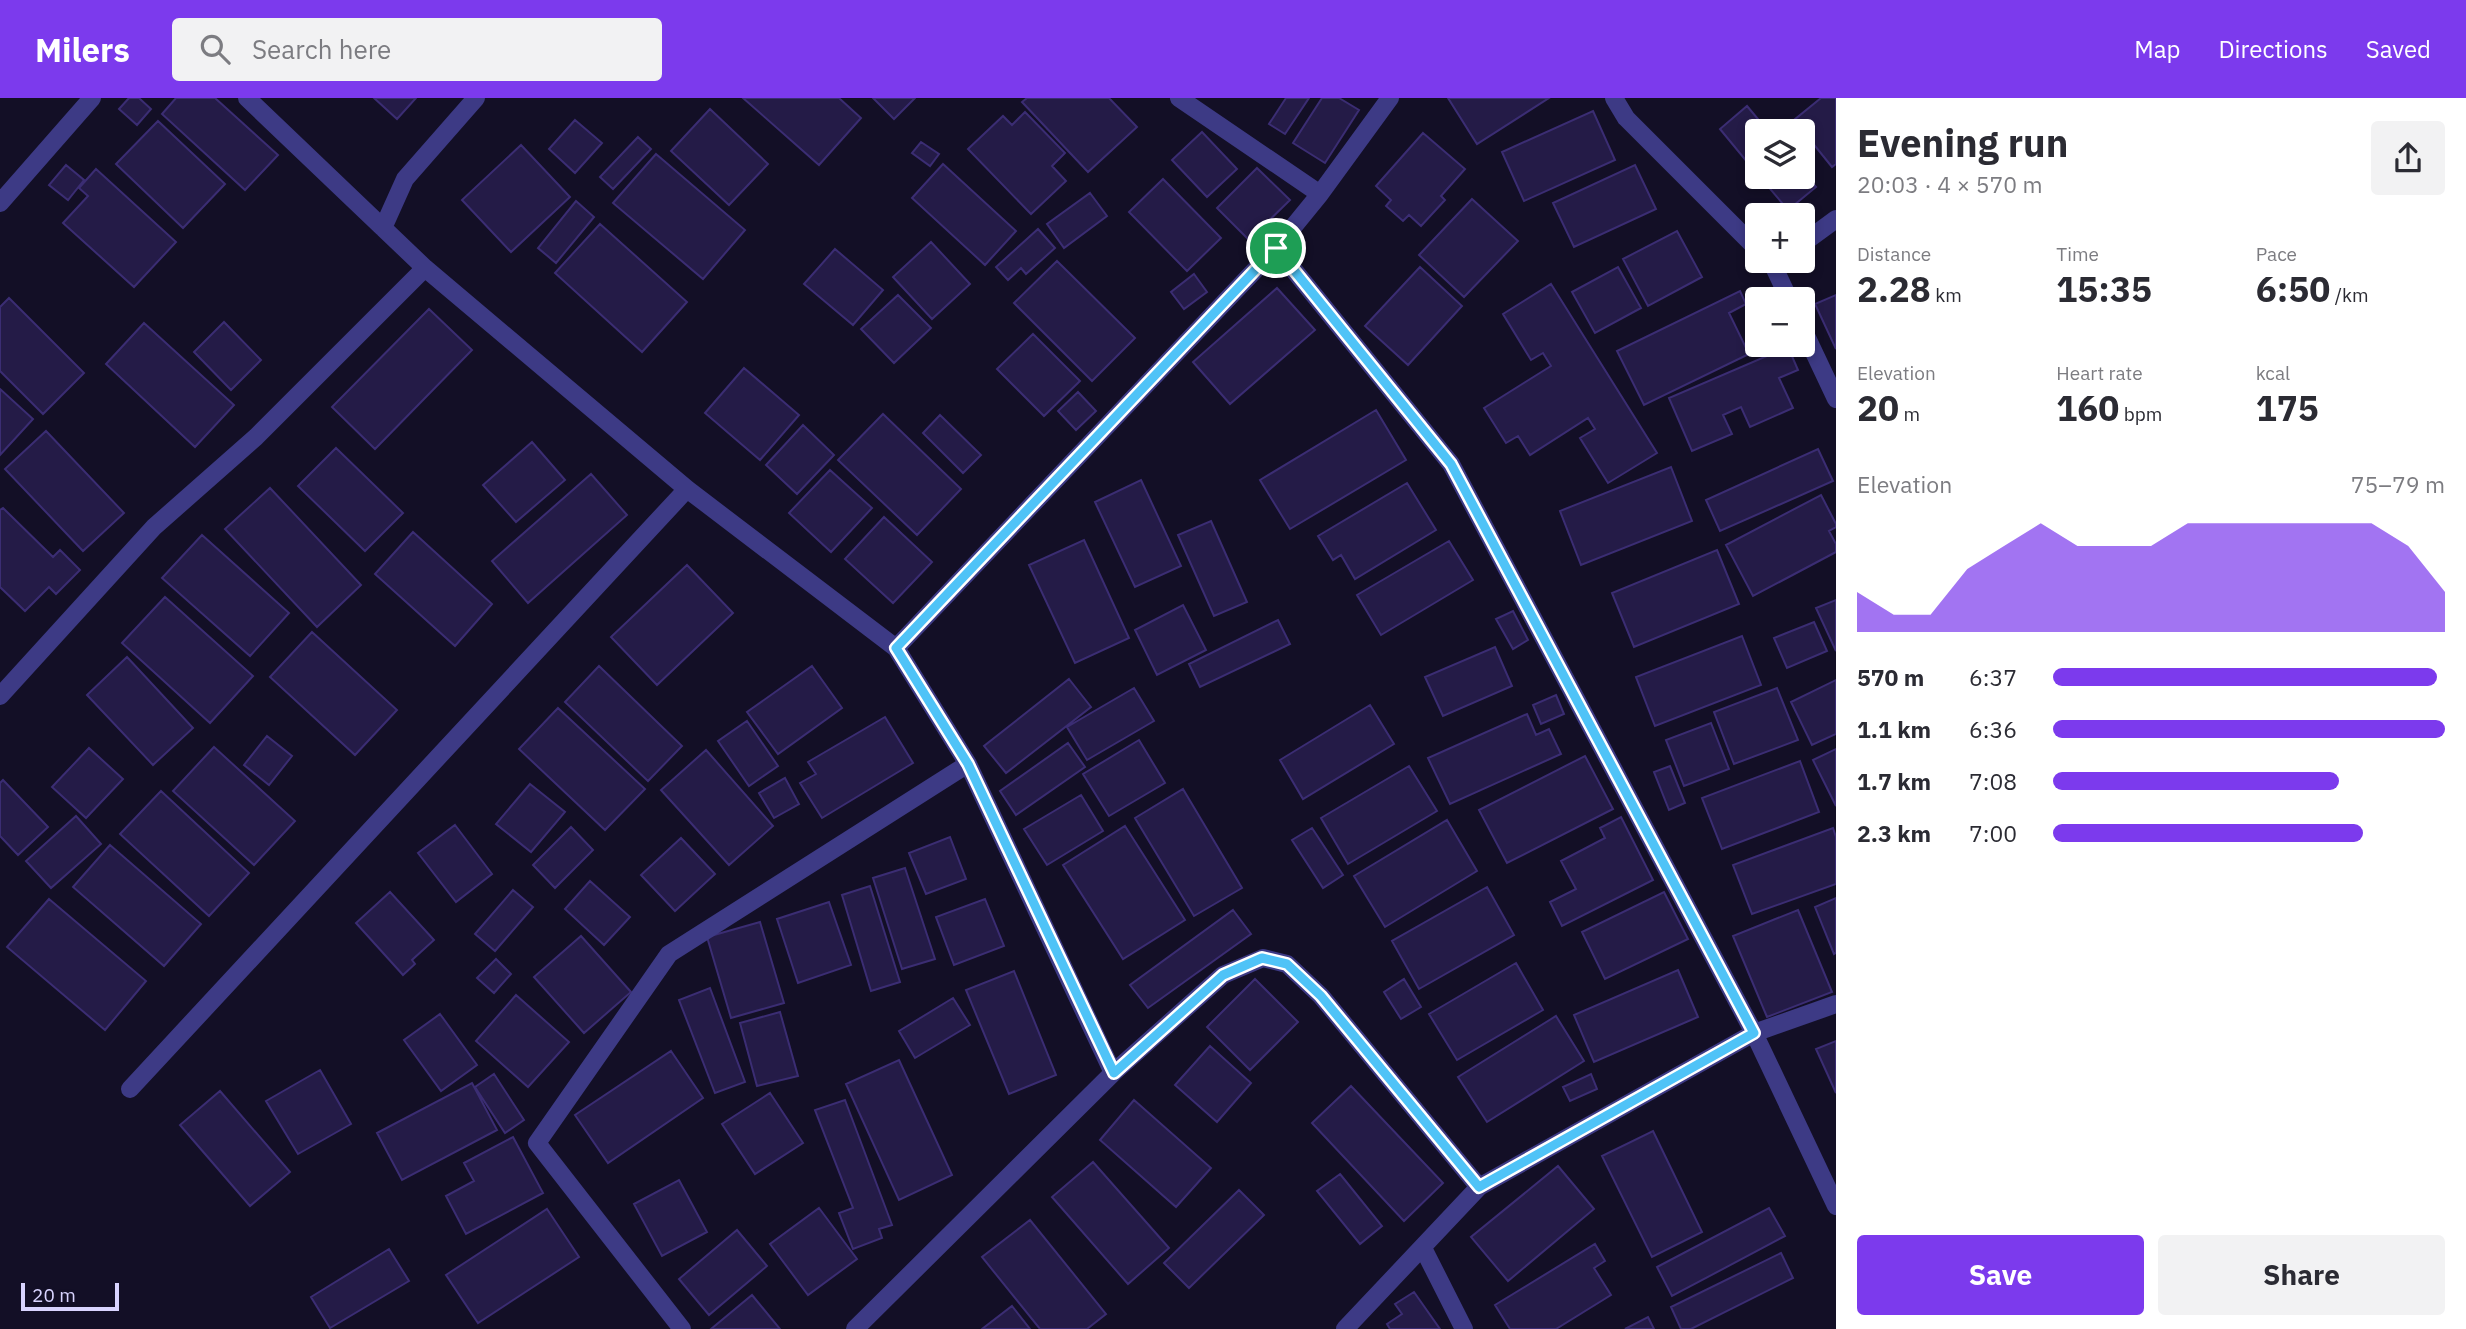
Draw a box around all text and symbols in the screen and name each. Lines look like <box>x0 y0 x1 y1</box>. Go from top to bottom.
search box <box>172 18 662 81</box>
text: Milers <box>35 28 130 71</box>
icon: search <box>196 30 234 68</box>
text: Search here <box>252 32 391 66</box>
text: Map <box>2134 33 2180 65</box>
text: Directions <box>2218 33 2328 65</box>
text: Saved <box>2366 33 2431 65</box>
text: Evening run <box>1857 118 2068 167</box>
map controls <box>1745 119 1815 357</box>
button: layers <box>1745 119 1815 189</box>
button: share <box>2371 121 2445 195</box>
text: 20:03 · 4 × 570 m <box>1857 169 2043 199</box>
button: + <box>1745 203 1815 273</box>
pin <box>1246 218 1306 278</box>
icon: arrive <box>1257 229 1295 267</box>
text: Distance <box>1857 242 1931 266</box>
text: Time <box>2056 242 2099 266</box>
text: Pace <box>2256 242 2297 266</box>
text: 2.28 <box>1857 266 1931 312</box>
text: 15:35 <box>2056 266 2152 312</box>
text: 6:50 <box>2256 266 2330 312</box>
text: km <box>1931 283 1962 307</box>
text: /km <box>2330 283 2369 307</box>
button: − <box>1745 287 1815 357</box>
text: Elevation <box>1857 361 1936 385</box>
text: Heart rate <box>2056 361 2143 385</box>
text: kcal <box>2256 361 2290 385</box>
text: 20 <box>1857 385 1899 431</box>
text: 160 <box>2056 385 2119 431</box>
text: 175 <box>2256 385 2319 431</box>
text: m <box>1899 402 1920 426</box>
text: bpm <box>2119 402 2162 426</box>
text: Elevation <box>1857 469 1952 499</box>
text: 75–79 m <box>2351 469 2445 499</box>
text: 570 m <box>1857 662 1924 692</box>
text: 6:37 <box>1969 662 2017 692</box>
text: 1.1 km <box>1857 714 1931 744</box>
text: 6:36 <box>1969 714 2017 744</box>
text: 1.7 km <box>1857 766 1931 796</box>
text: 7:08 <box>1969 766 2017 796</box>
text: 2.3 km <box>1857 818 1931 848</box>
text: 7:00 <box>1969 818 2017 848</box>
button: Save <box>1857 1235 2144 1315</box>
button: Share <box>2158 1235 2445 1315</box>
scale bar <box>21 1280 119 1312</box>
text: 20 m <box>32 1283 76 1307</box>

